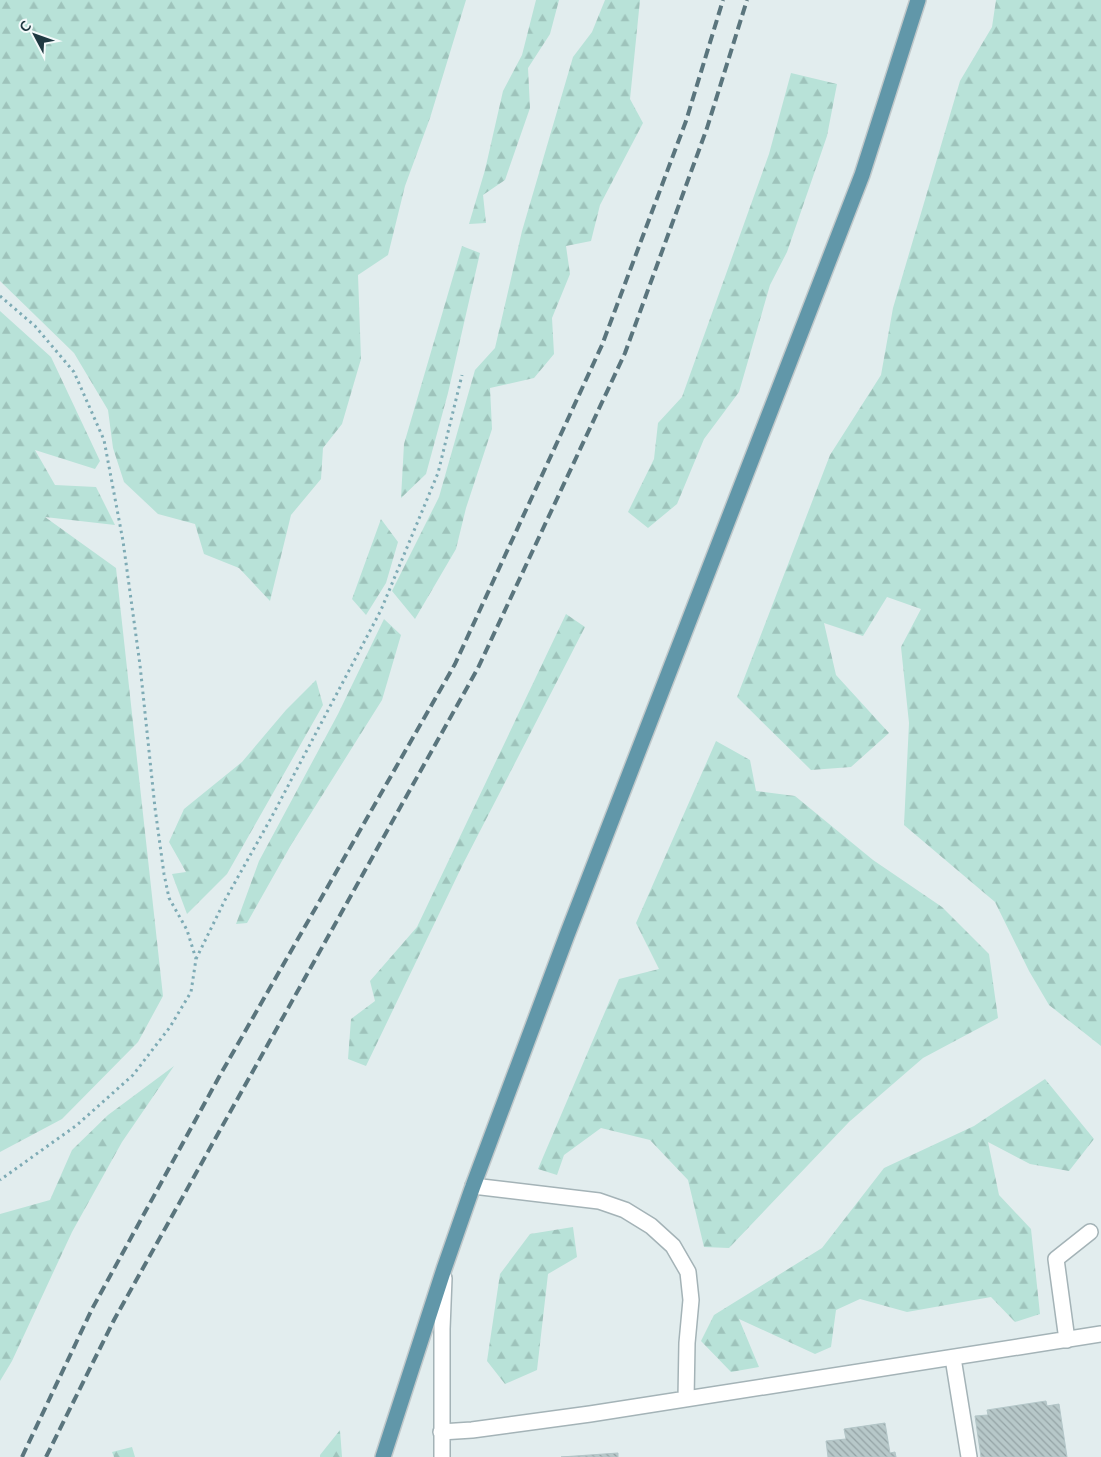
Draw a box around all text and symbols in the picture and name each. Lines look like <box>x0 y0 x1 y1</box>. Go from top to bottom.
north arrow <box>10 10 60 60</box>
text: С <box>15 17 35 35</box>

